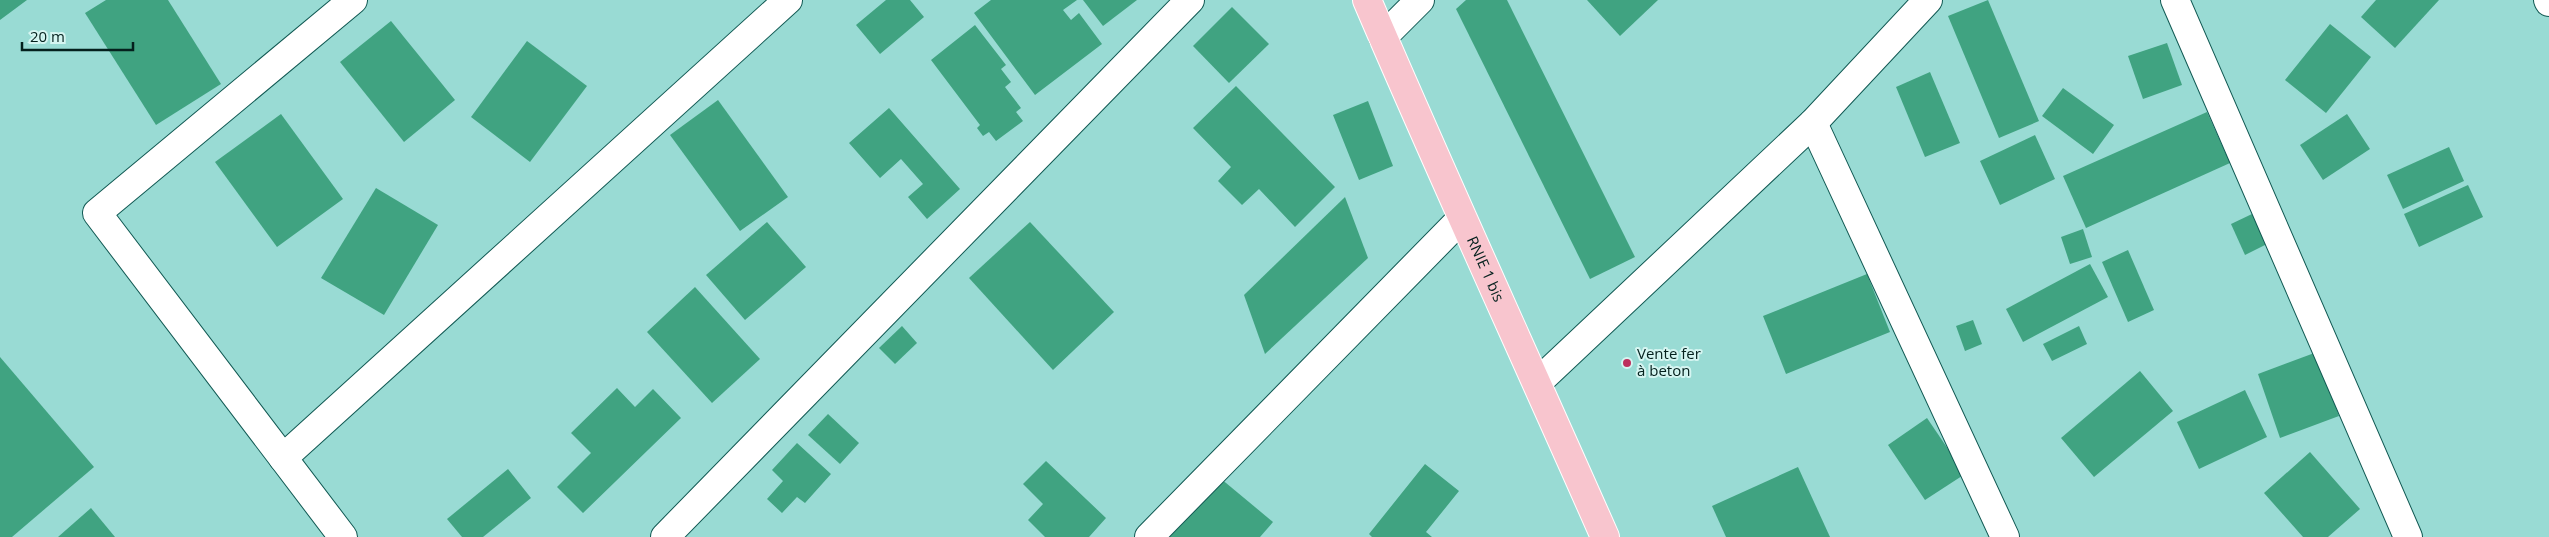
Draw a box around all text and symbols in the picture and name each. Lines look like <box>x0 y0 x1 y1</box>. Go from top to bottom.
scale bar <box>22 20 134 52</box>
text: 20 m <box>30 26 65 46</box>
street label: RNIE 1 bis <box>1463 233 1510 305</box>
place label: Vente fer à beton <box>1637 343 1701 380</box>
marker: Vente fer à beton <box>1621 357 1633 369</box>

